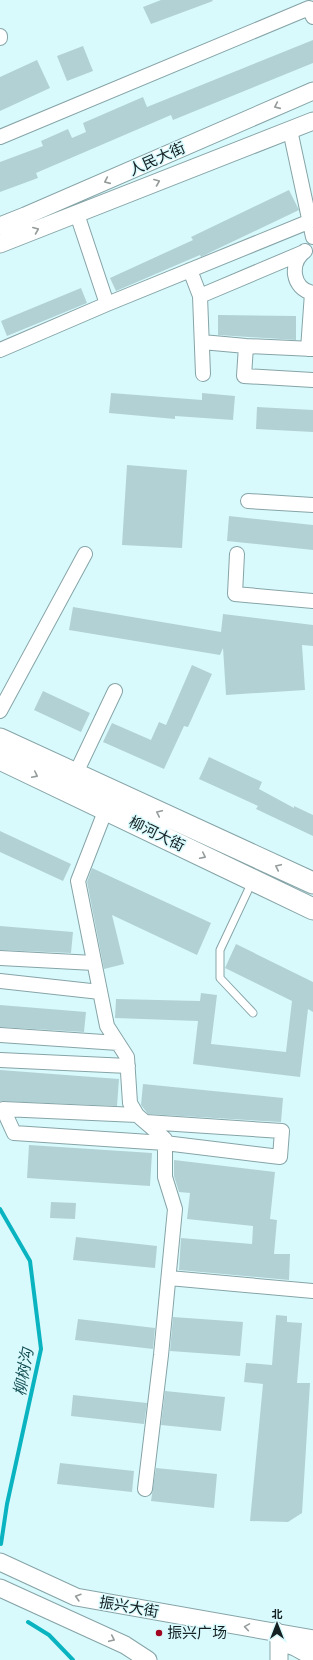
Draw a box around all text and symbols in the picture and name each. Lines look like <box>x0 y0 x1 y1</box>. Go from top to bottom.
one-way arrow <box>274 102 281 110</box>
street label: 人民大街 <box>126 139 188 180</box>
one-way arrow <box>103 176 110 184</box>
one-way arrow <box>154 179 161 187</box>
one-way arrow <box>33 226 40 234</box>
one-way arrow <box>31 771 38 778</box>
one-way arrow <box>156 810 164 818</box>
street label: 柳河大街 <box>126 813 188 856</box>
one-way arrow <box>199 851 206 859</box>
one-way arrow <box>274 864 282 872</box>
water label: 柳树沟 <box>11 1345 38 1398</box>
one-way arrow <box>74 1593 81 1602</box>
street label: 振兴大街 <box>98 1593 160 1622</box>
north arrow <box>257 1604 297 1644</box>
text: 北 <box>272 1608 283 1621</box>
one-way arrow <box>244 1623 250 1632</box>
place label: 振兴广场 <box>167 1624 227 1643</box>
marker: 振兴广场 <box>154 1628 164 1638</box>
one-way arrow <box>108 1635 115 1643</box>

